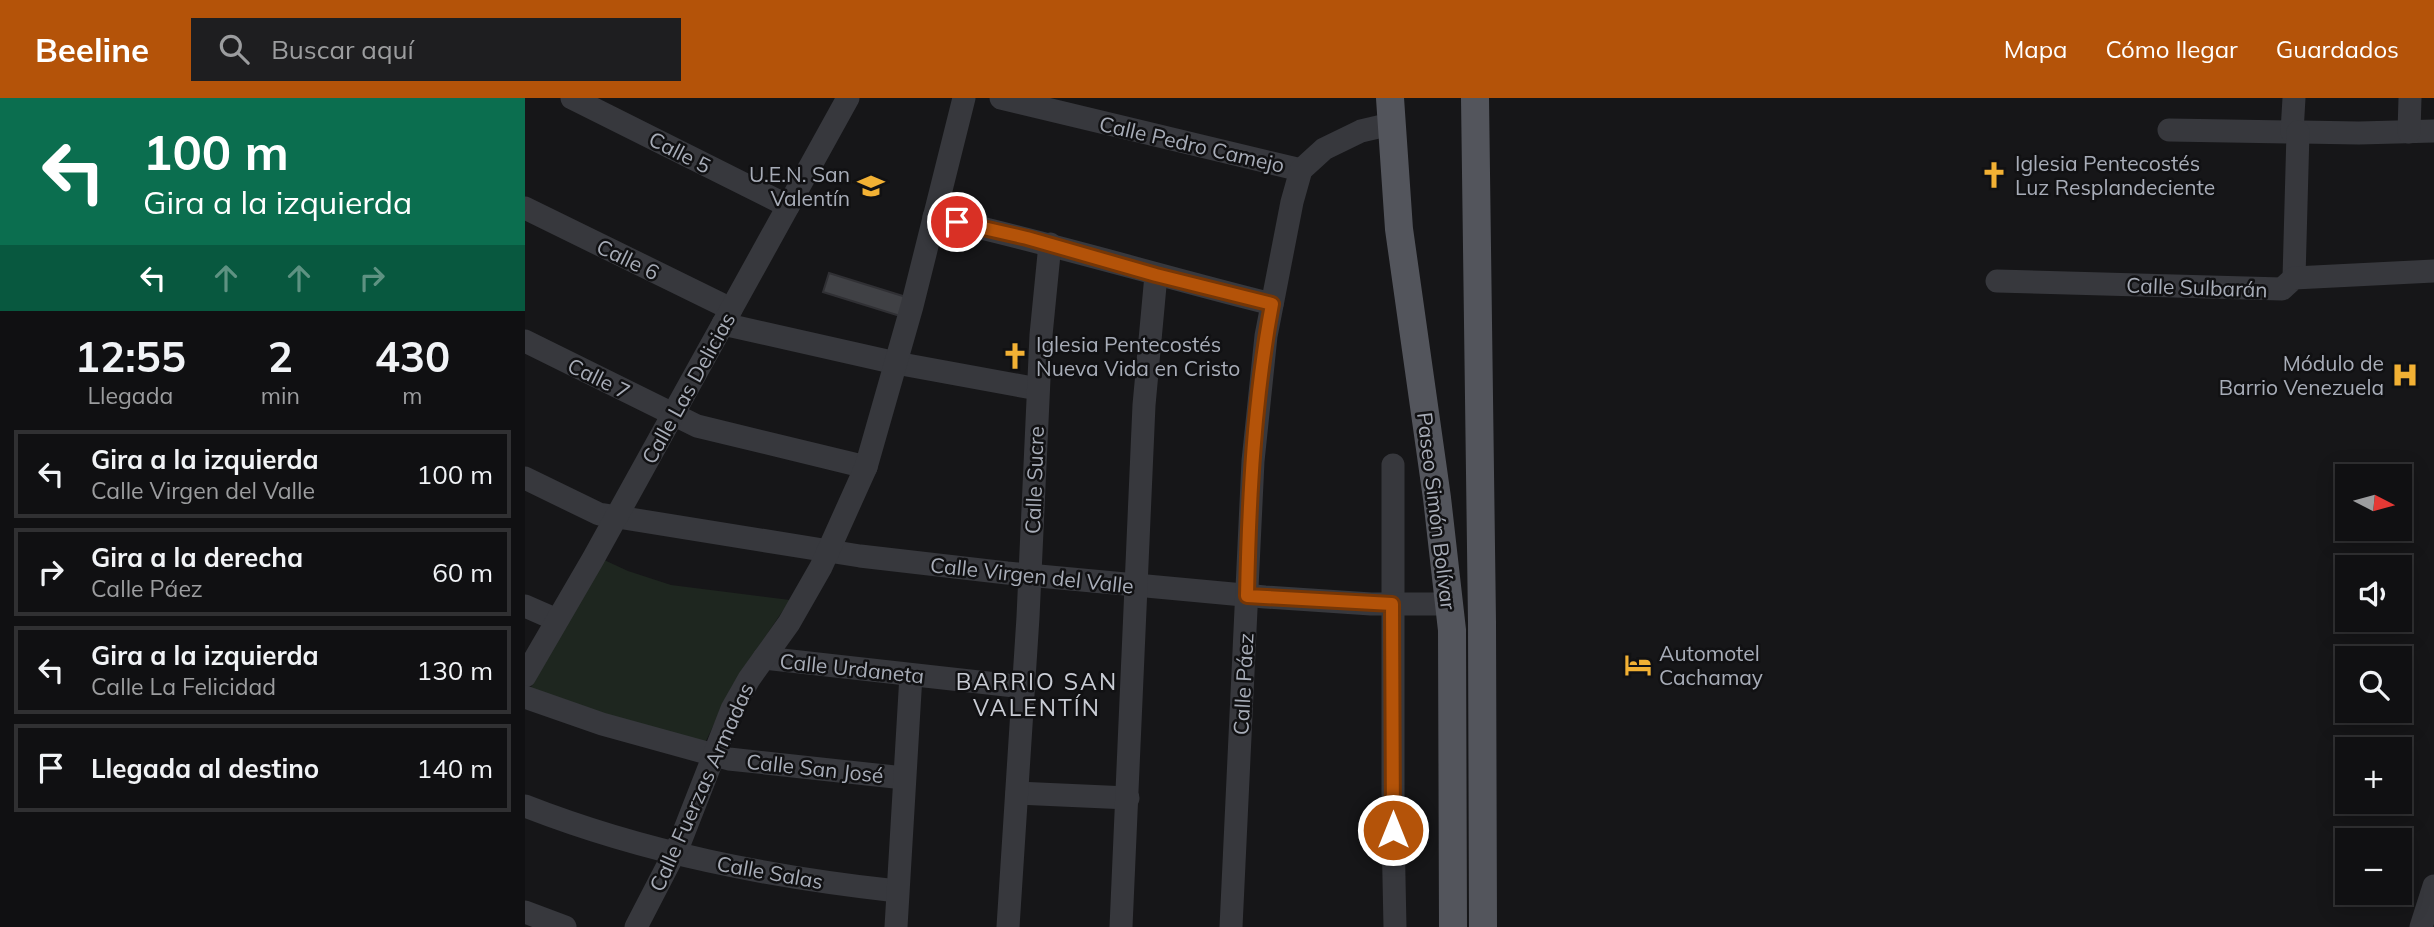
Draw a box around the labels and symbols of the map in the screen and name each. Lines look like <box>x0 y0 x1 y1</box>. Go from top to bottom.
street label: Calle Pedro Camejo <box>1097 110 1287 178</box>
street label: Calle 5 <box>645 125 715 179</box>
place label: Iglesia Pentecostés Luz Resplandeciente <box>2015 150 2215 200</box>
church icon: Iglesia Pentecostés Luz Resplandeciente <box>1979 160 2009 190</box>
place label: U.E.N. San Valentín <box>749 161 850 211</box>
school or university icon: U.E.N. San Valentín <box>856 171 886 201</box>
pin <box>927 192 987 252</box>
street label: Calle 6 <box>593 233 663 285</box>
street label: Calle Sulbarán <box>2126 272 2268 302</box>
street label: Calle Las Delicias <box>636 308 740 468</box>
place label: Iglesia Pentecostés Nueva Vida en Cristo <box>1036 331 1240 381</box>
church icon: Iglesia Pentecostés Nueva Vida en Cristo <box>1000 341 1030 371</box>
place label: Módulo de Barrio Venezuela <box>2219 350 2384 400</box>
street label: Calle 7 <box>564 352 634 404</box>
hospital icon: Módulo de Barrio Venezuela <box>2390 360 2420 390</box>
street label: Paseo Simón Bolívar <box>1412 411 1462 612</box>
street label: Calle Sucre <box>1019 426 1049 534</box>
north arrow <box>2335 464 2411 541</box>
street label: Calle Virgen del Valle <box>929 551 1135 599</box>
street label: Calle Páez <box>1227 632 1259 736</box>
place label: Automotel Cachamay <box>1659 640 1763 690</box>
street label: Calle Urdaneta <box>778 647 926 689</box>
hotel icon: Automotel Cachamay <box>1623 650 1653 680</box>
district label: BARRIO SAN VALENTÍN <box>956 667 1118 722</box>
street label: Calle Fuerzas Armadas <box>643 679 759 895</box>
street label: Calle San José <box>745 748 885 788</box>
position arrow <box>1356 793 1430 867</box>
street label: Calle Salas <box>715 850 825 894</box>

